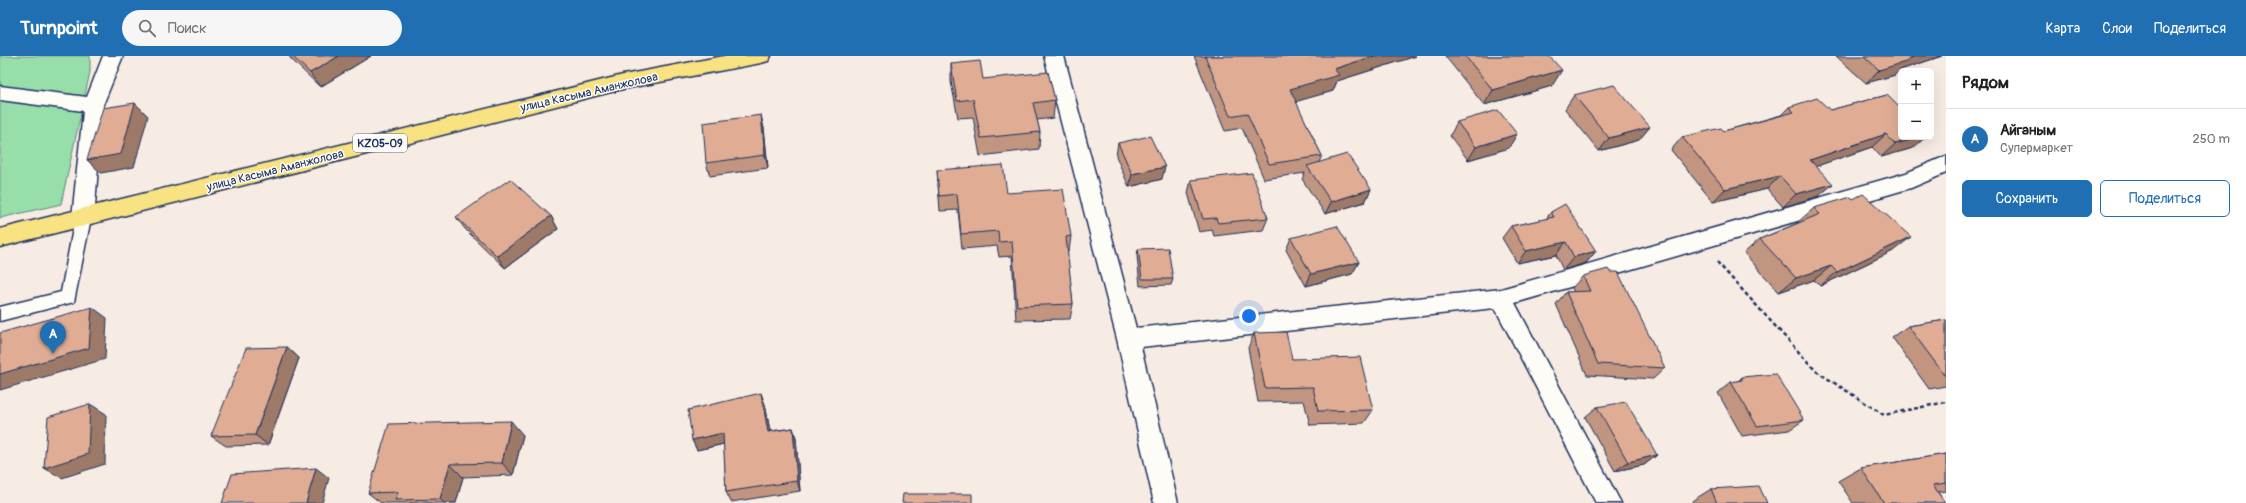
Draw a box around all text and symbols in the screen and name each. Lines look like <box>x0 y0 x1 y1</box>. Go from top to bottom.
search box <box>122 10 402 46</box>
text: Turnpoint <box>20 16 98 40</box>
icon: search <box>136 17 158 39</box>
text: Поиск <box>168 19 207 38</box>
text: Карта <box>2046 20 2080 37</box>
text: Слои <box>2102 20 2132 37</box>
text: Поделиться <box>2154 20 2226 37</box>
map controls <box>1898 68 1934 140</box>
button: + <box>1898 68 1934 104</box>
street label: улица Касыма Аманжолова <box>518 69 660 116</box>
text: Рядом <box>1962 72 2009 93</box>
button: − <box>1898 104 1934 140</box>
text: Айганым <box>2000 121 2056 140</box>
text: A <box>1971 131 1979 147</box>
text: 250 m <box>2192 131 2230 147</box>
road number: KZ05-09 <box>353 134 407 152</box>
text: Супермаркет <box>2000 140 2073 156</box>
street label: улица Касыма Аманжолова <box>204 146 346 195</box>
button: Сохранить <box>1962 180 2092 217</box>
button: Поделиться <box>2100 180 2230 217</box>
your location <box>1239 306 1259 326</box>
pin: A <box>40 321 66 354</box>

